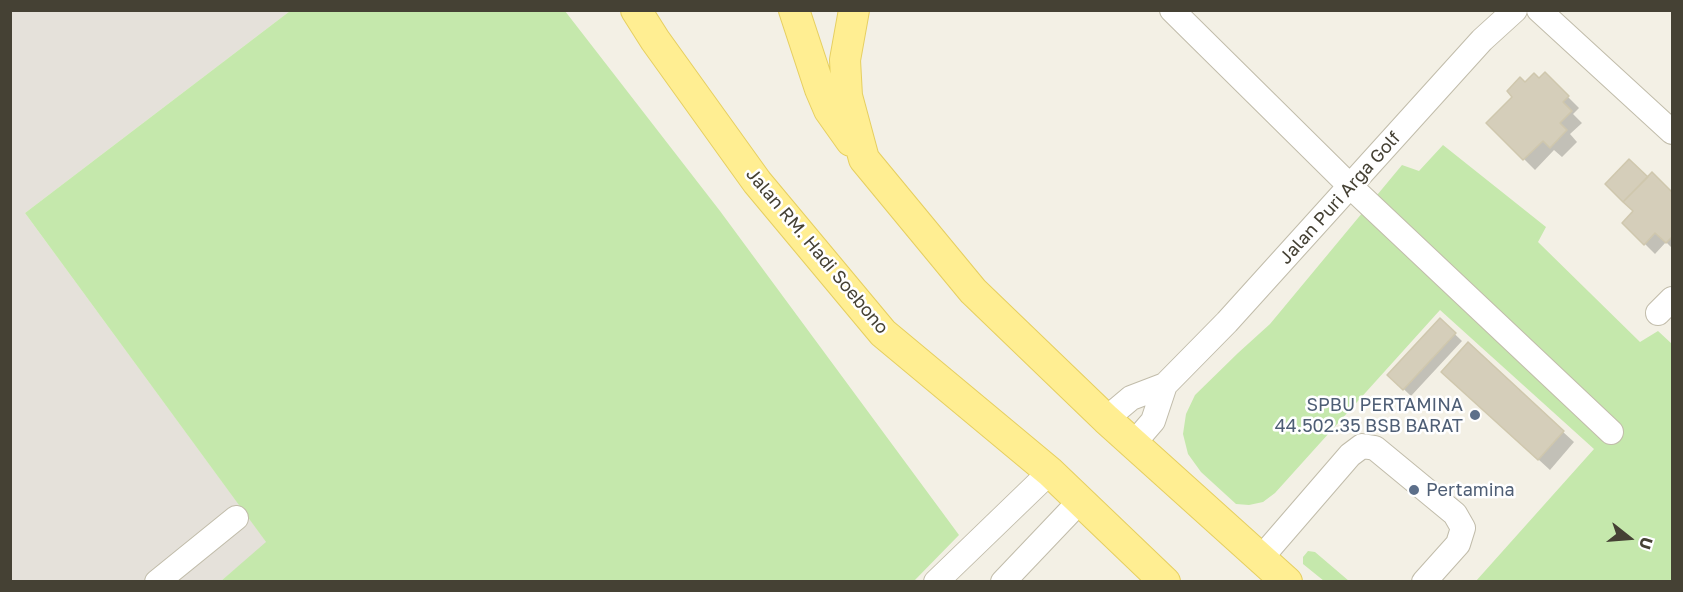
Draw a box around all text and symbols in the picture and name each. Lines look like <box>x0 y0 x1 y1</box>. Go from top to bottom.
street label: Jalan Puri Arga Golf <box>1275 127 1405 269</box>
street label: Jalan RM. Hadi Soebono <box>741 164 893 338</box>
place label: SPBU PERTAMINA 44.502.35 BSB BARAT <box>1275 394 1463 436</box>
marker: SPBU PERTAMINA 44.502.35 BSB BARAT <box>1468 408 1482 422</box>
place label: Pertamina <box>1426 479 1515 501</box>
marker: Pertamina <box>1407 483 1421 497</box>
north arrow <box>1599 508 1659 568</box>
text: U <box>1635 535 1657 552</box>

